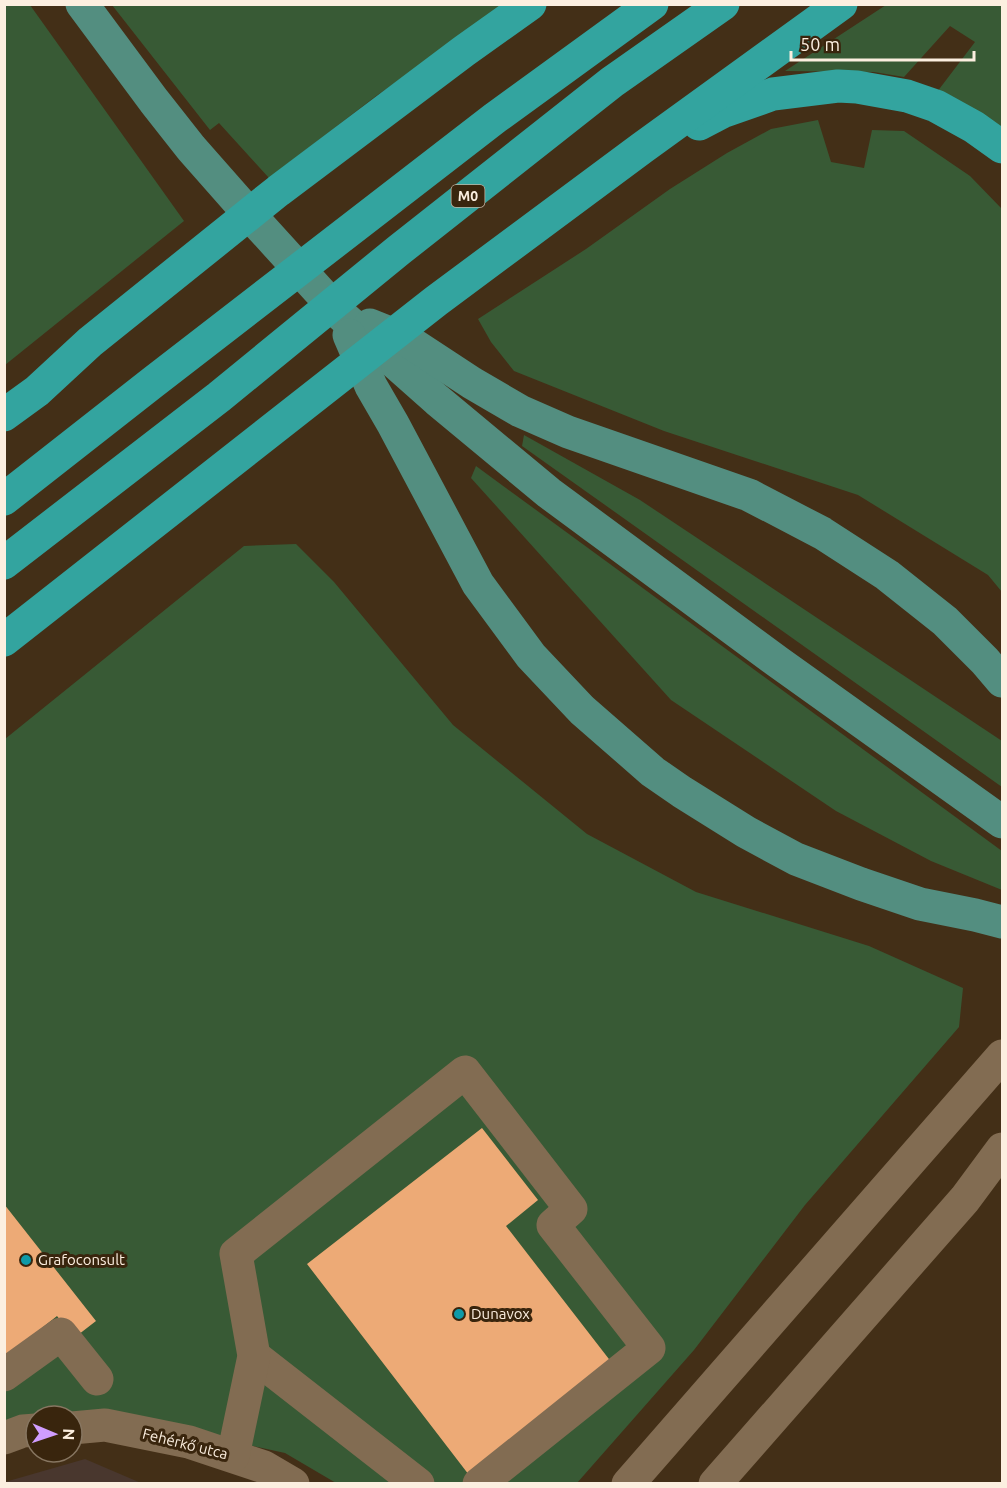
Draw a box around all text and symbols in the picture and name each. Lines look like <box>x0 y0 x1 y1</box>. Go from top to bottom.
scale bar <box>791 24 974 62</box>
text: 50 m <box>800 34 840 54</box>
road number: M0 <box>452 185 484 207</box>
place label: Grafoconsult <box>38 1251 125 1268</box>
marker: Grafoconsult <box>19 1253 33 1267</box>
place label: Dunavox <box>471 1305 530 1322</box>
marker: Dunavox <box>452 1307 466 1321</box>
north arrow <box>24 1404 84 1464</box>
street label: Fehérkő utca <box>141 1425 230 1462</box>
text: N <box>60 1428 78 1441</box>

